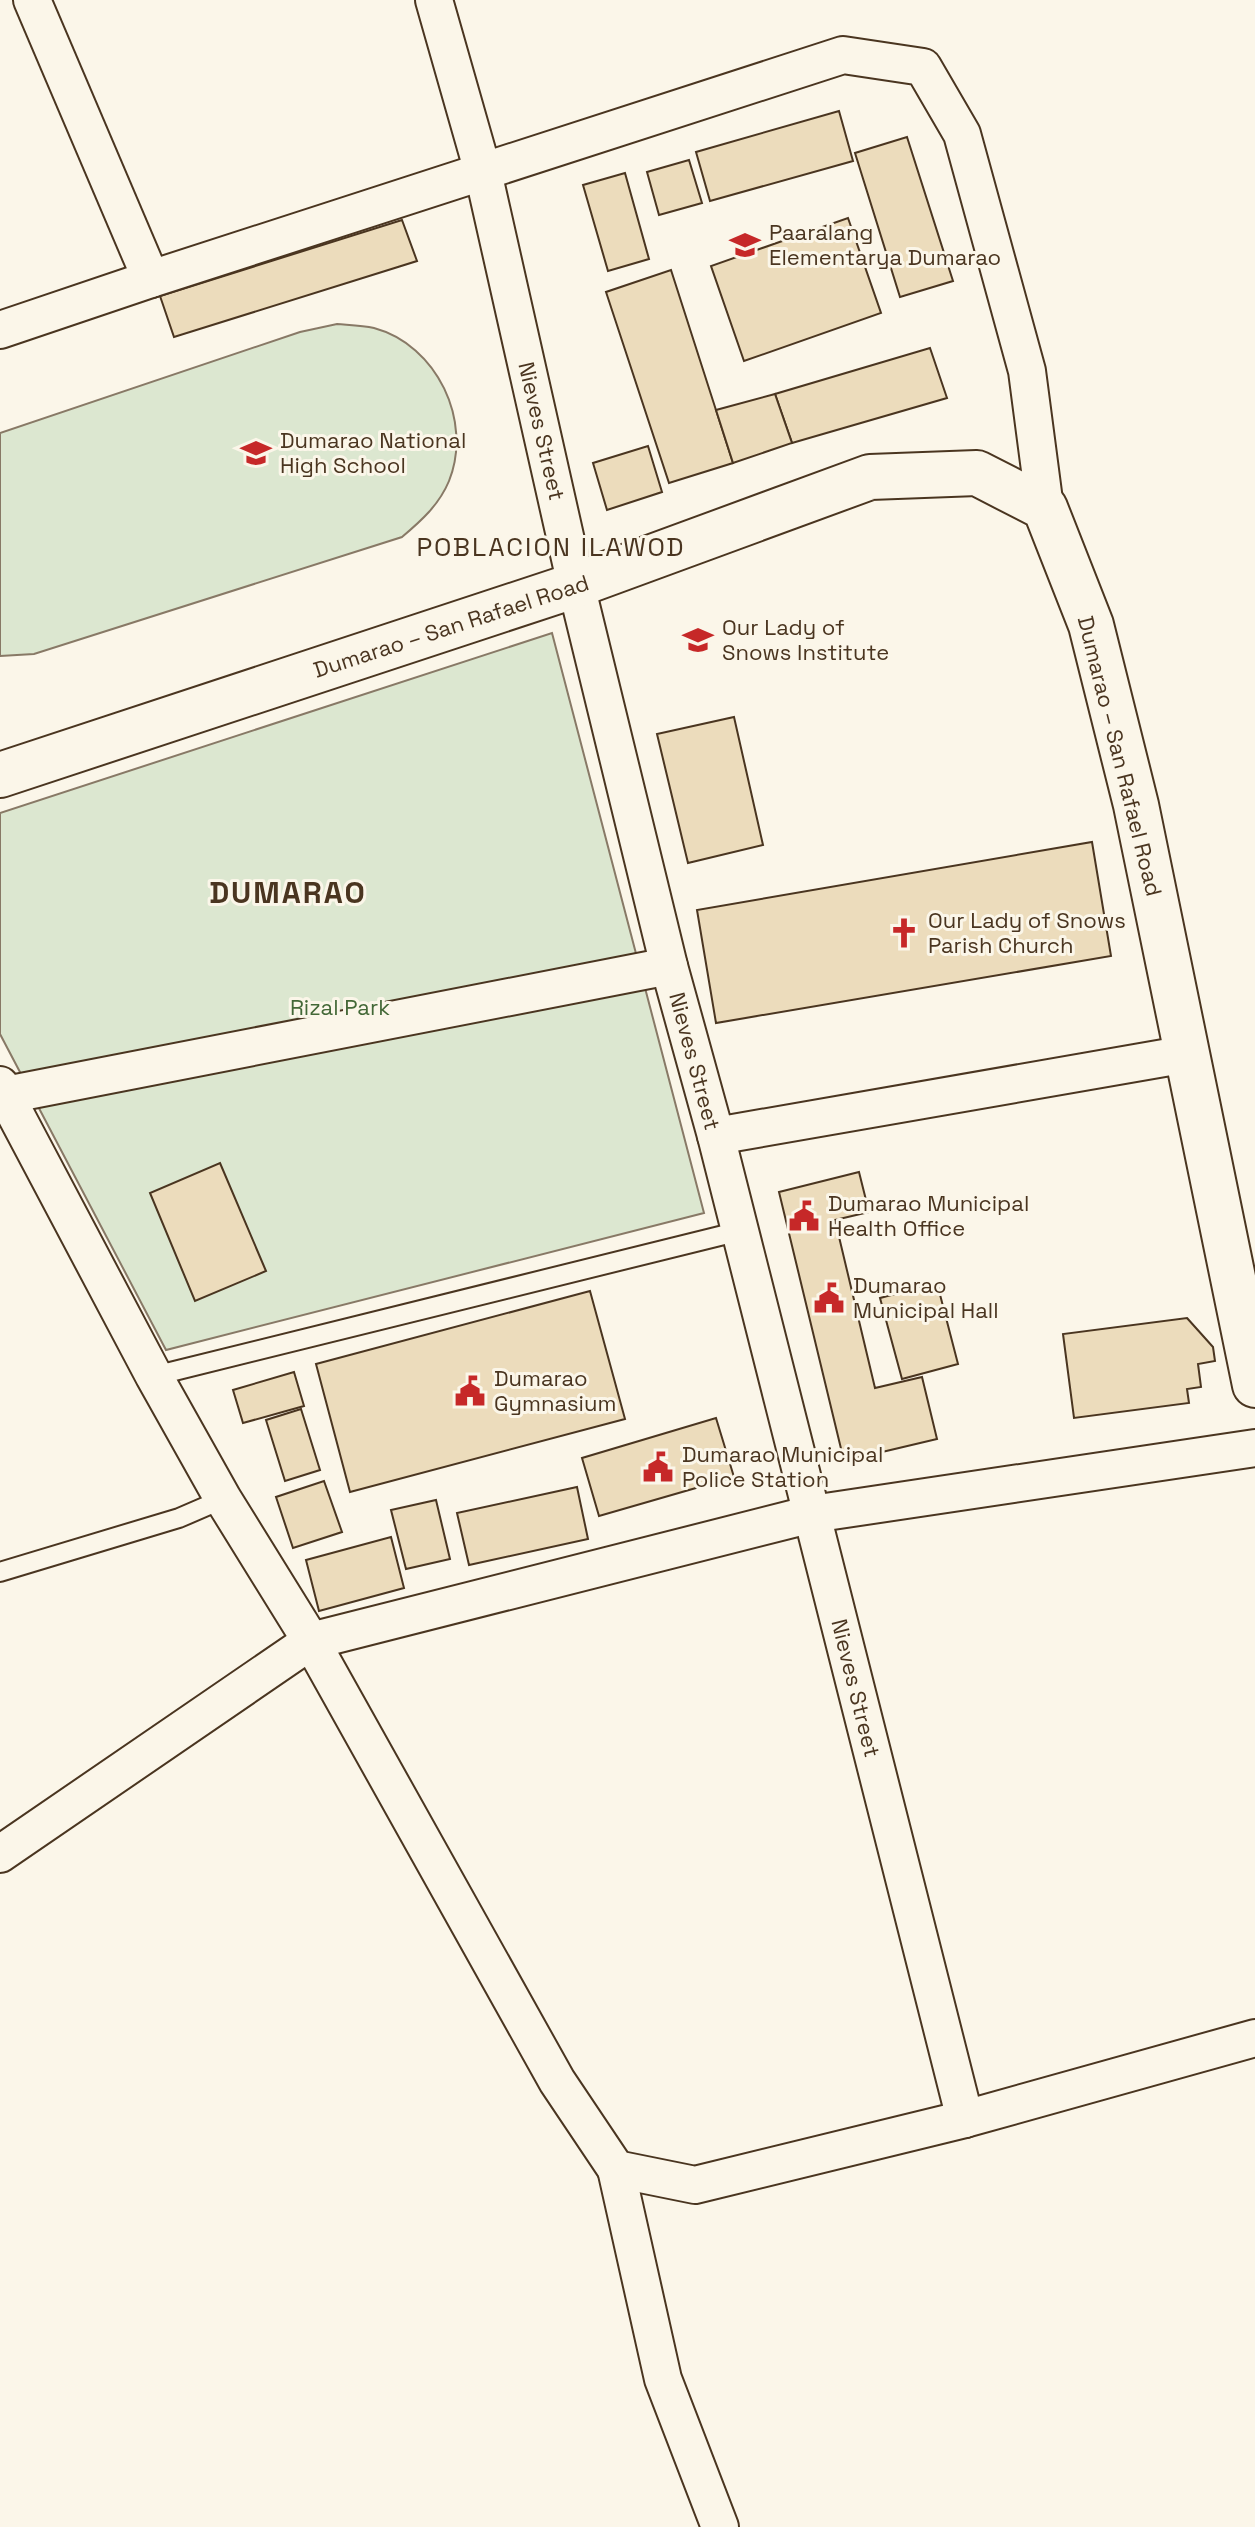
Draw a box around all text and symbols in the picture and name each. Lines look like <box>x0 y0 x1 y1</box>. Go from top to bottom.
place label: Paaralang Elementarya Dumarao <box>769 218 1001 271</box>
school or university icon: Paaralang Elementarya Dumarao <box>728 228 762 262</box>
street label: Nieves Street <box>512 359 572 503</box>
place label: Dumarao National High School <box>280 426 466 479</box>
school or university icon: Dumarao National High School <box>239 436 273 470</box>
district label: POBLACION ILAWOD <box>416 530 686 564</box>
street label: Dumarao – San Rafael Road <box>310 568 592 684</box>
place label: Our Lady of Snows Institute <box>722 613 889 666</box>
street label: Dumarao – San Rafael Road <box>1072 613 1168 899</box>
school or university icon: Our Lady of Snows Institute <box>681 623 715 657</box>
district label: DUMARAO <box>209 873 367 912</box>
place label: Our Lady of Snows Parish Church <box>928 906 1126 959</box>
church icon: Our Lady of Snows Parish Church <box>887 916 921 950</box>
street label: Nieves Street <box>663 989 727 1133</box>
park label: Rizal Park <box>290 993 390 1021</box>
place label: Dumarao Municipal Health Office <box>828 1189 1029 1242</box>
public building icon: Dumarao Municipal Health Office <box>787 1199 821 1233</box>
place label: Dumarao Municipal Hall <box>853 1271 999 1324</box>
public building icon: Dumarao Municipal Hall <box>812 1281 846 1315</box>
place label: Dumarao Gymnasium <box>494 1364 616 1417</box>
public building icon: Dumarao Gymnasium <box>453 1374 487 1408</box>
place label: Dumarao Municipal Police Station <box>682 1440 883 1493</box>
public building icon: Dumarao Municipal Police Station <box>641 1450 675 1484</box>
street label: Nieves Street <box>825 1616 887 1760</box>

